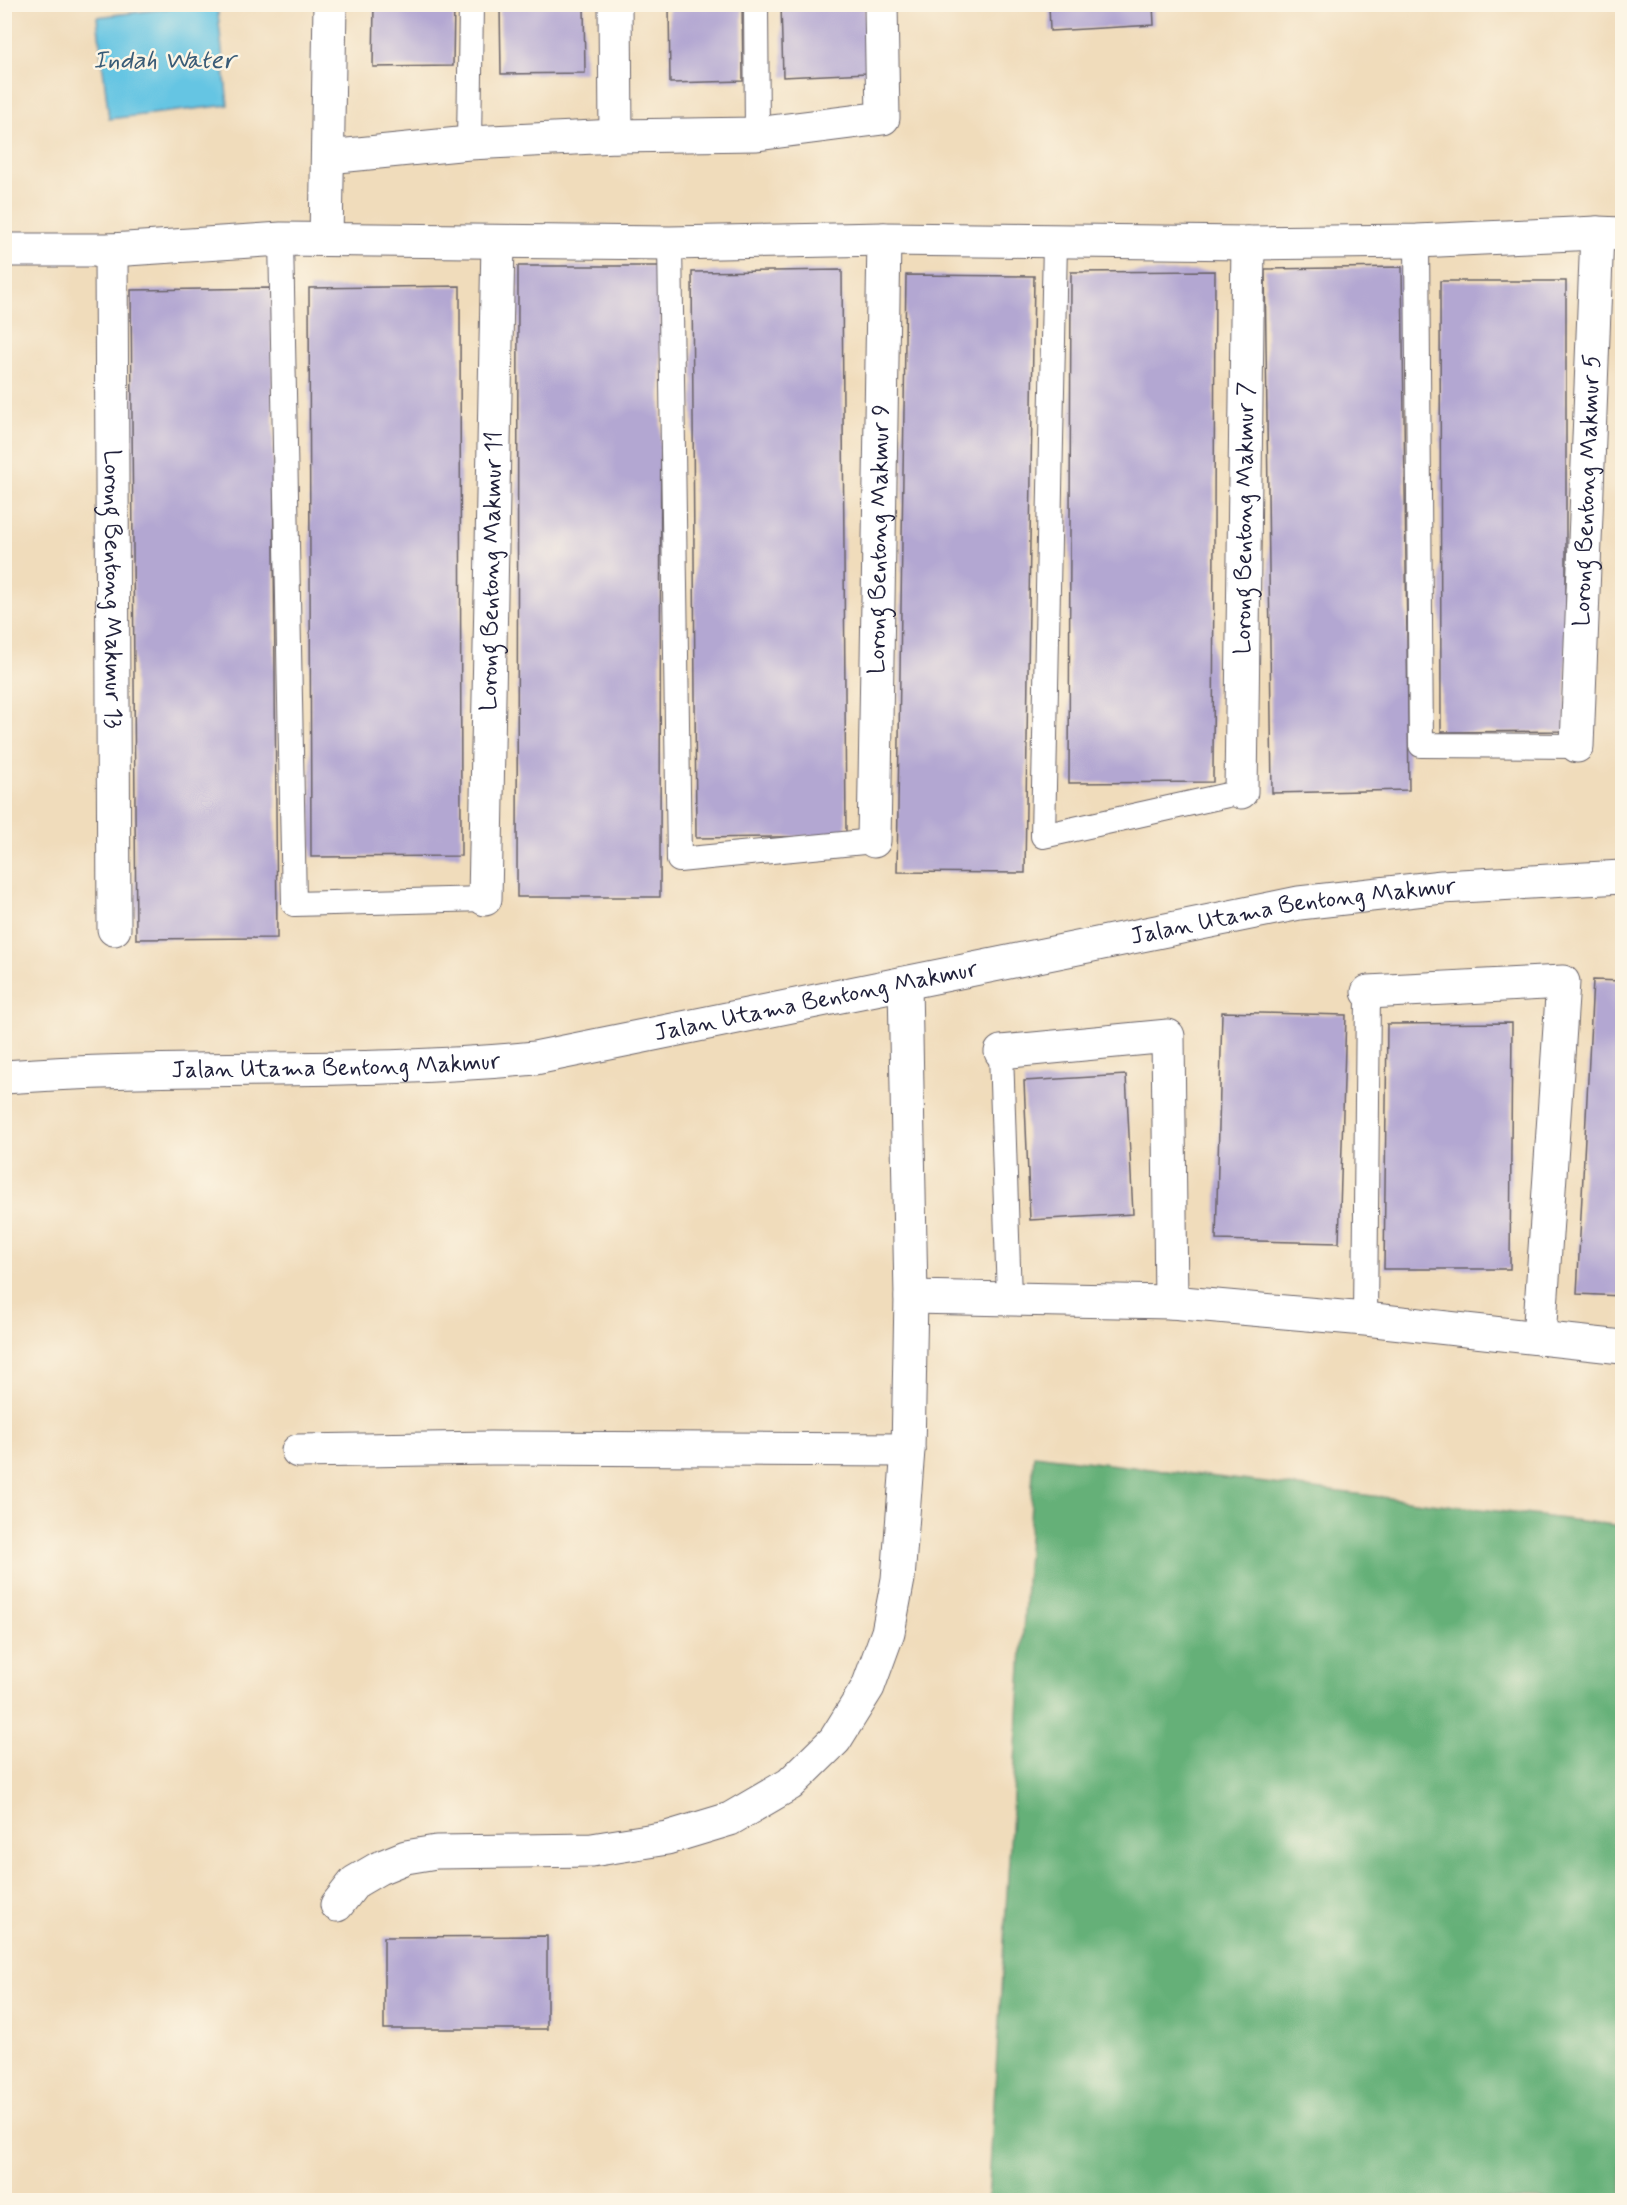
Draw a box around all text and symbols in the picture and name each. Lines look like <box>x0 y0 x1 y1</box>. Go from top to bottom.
water label: Indah Water <box>93 44 239 78</box>
street label: Lorong Bentong Makmur 5 <box>1566 353 1608 627</box>
street label: Lorong Bentong Makmur 7 <box>1227 381 1262 655</box>
street label: Lorong Bentong Makmur 9 <box>861 404 897 674</box>
street label: Lorong Bentong Makmur 11 <box>473 431 510 711</box>
street label: Lorong Bentong Makmur 13 <box>94 449 129 729</box>
street label: Jalan Utama Bentong Makmur <box>1128 871 1457 952</box>
street label: Jalan Utama Bentong Makmur <box>651 953 980 1049</box>
street label: Jalan Utama Bentong Makmur <box>171 1046 501 1086</box>

